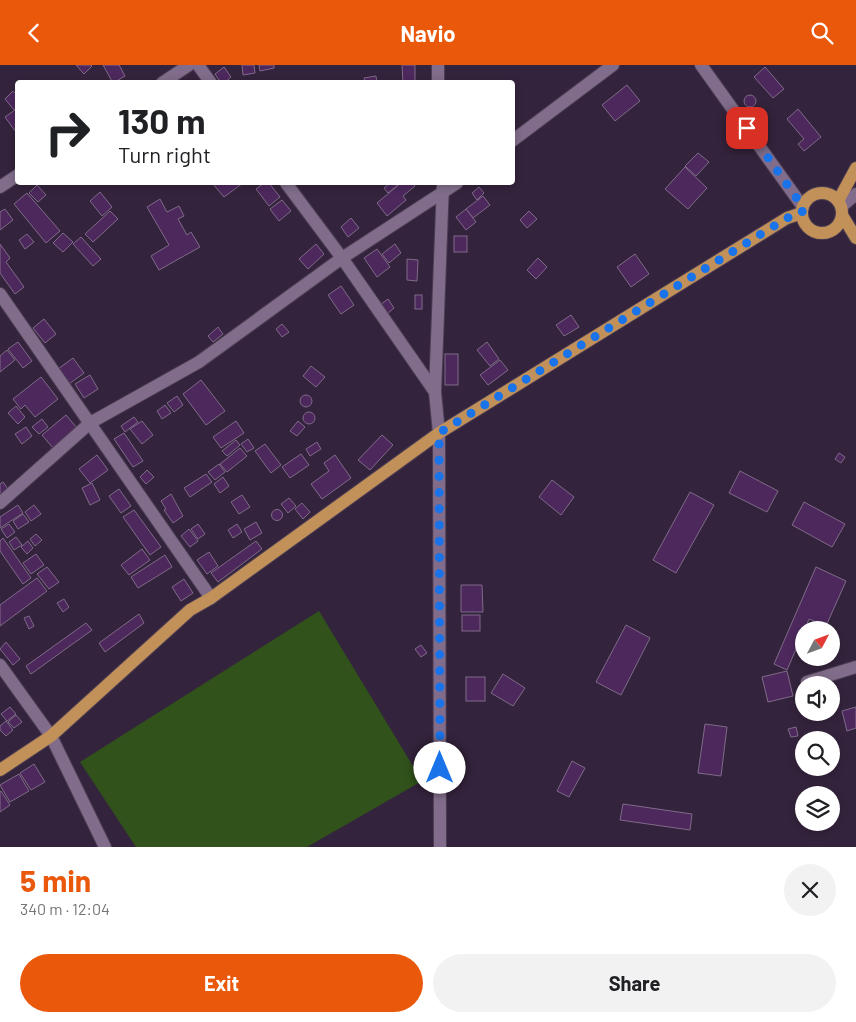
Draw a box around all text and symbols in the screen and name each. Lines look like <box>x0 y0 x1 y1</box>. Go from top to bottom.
icon: back <box>20 19 48 47</box>
icon: search <box>808 19 836 47</box>
text: Navio <box>400 20 456 46</box>
text: 130 m <box>118 99 205 141</box>
icon: right <box>35 100 100 165</box>
pin <box>726 107 768 149</box>
icon: arrive <box>733 114 761 142</box>
text: Turn right <box>118 141 211 167</box>
north arrow <box>795 621 840 666</box>
map controls <box>795 621 840 831</box>
button: sound <box>795 676 840 721</box>
button: search <box>795 731 840 776</box>
position arrow <box>413 741 465 793</box>
button: layers <box>795 786 840 831</box>
text: 5 min <box>20 862 91 898</box>
button: close <box>784 864 836 916</box>
text: 340 m · 12:04 <box>20 899 110 918</box>
button: Exit <box>20 954 423 1012</box>
button: Share <box>433 954 836 1012</box>

